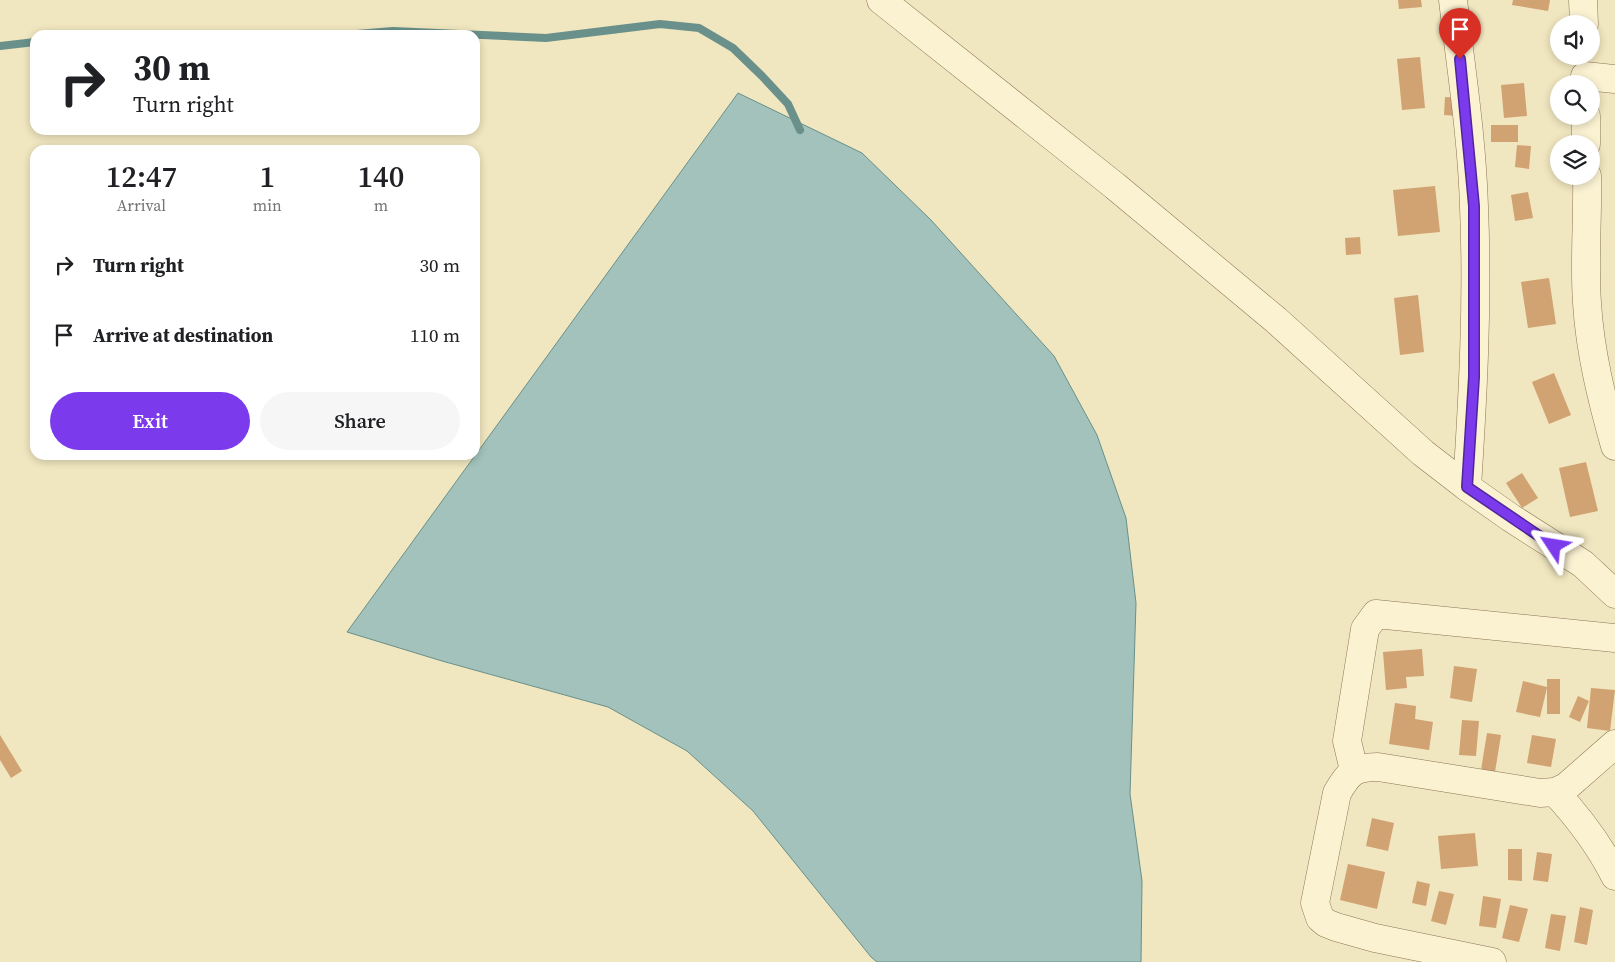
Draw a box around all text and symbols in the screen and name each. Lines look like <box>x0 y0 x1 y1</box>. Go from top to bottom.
pin <box>1439 8 1481 59</box>
icon: arrive <box>1446 15 1474 43</box>
map controls <box>1550 15 1600 185</box>
button: sound <box>1550 15 1600 65</box>
text: 30 m <box>133 44 210 92</box>
icon: right <box>50 50 115 115</box>
button: search <box>1550 75 1600 125</box>
text: Turn right <box>133 89 234 119</box>
button: layers <box>1550 135 1600 185</box>
text: 12:47 <box>106 156 177 197</box>
text: 1 <box>259 156 275 197</box>
text: 140 <box>357 156 404 197</box>
text: Arrival <box>117 194 166 216</box>
text: min <box>253 194 282 216</box>
text: m <box>374 194 388 216</box>
icon: right <box>50 251 78 279</box>
text: Turn right <box>93 252 184 278</box>
text: 30 m <box>419 252 460 278</box>
icon: arrive <box>50 321 78 349</box>
text: Arrive at destination <box>93 322 273 348</box>
text: 110 m <box>410 322 460 348</box>
button: Exit <box>50 392 250 450</box>
button: Share <box>260 392 460 450</box>
position arrow <box>1527 519 1579 571</box>

